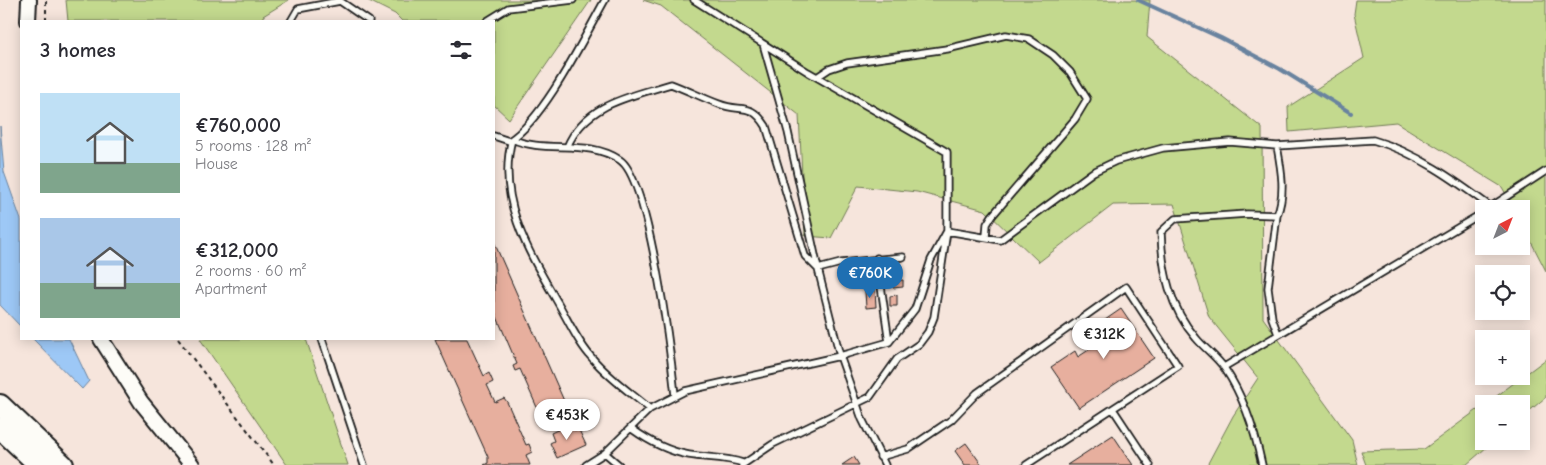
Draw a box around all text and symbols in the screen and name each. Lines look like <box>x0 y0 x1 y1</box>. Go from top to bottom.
icon: filters <box>447 36 475 64</box>
text: 3 homes <box>40 38 116 62</box>
icon: home <box>80 113 140 173</box>
text: €760,000 <box>195 113 281 137</box>
text: 5 rooms · 128 m² <box>195 137 311 155</box>
text: House <box>195 155 238 173</box>
north arrow <box>1475 200 1530 255</box>
map controls <box>1475 200 1530 450</box>
icon: home <box>80 238 140 298</box>
text: €312,000 <box>195 238 279 262</box>
pin: €760K <box>835 256 905 299</box>
text: 2 rooms · 60 m² <box>195 262 306 280</box>
text: €760K <box>848 264 892 282</box>
button: locate <box>1475 265 1530 320</box>
text: Apartment <box>195 280 267 298</box>
pin: €312K <box>1069 318 1139 360</box>
text: €312K <box>1083 325 1125 343</box>
button: + <box>1475 330 1530 385</box>
button: − <box>1475 395 1530 450</box>
pin: €453K <box>532 398 602 441</box>
text: €453K <box>545 406 589 424</box>

